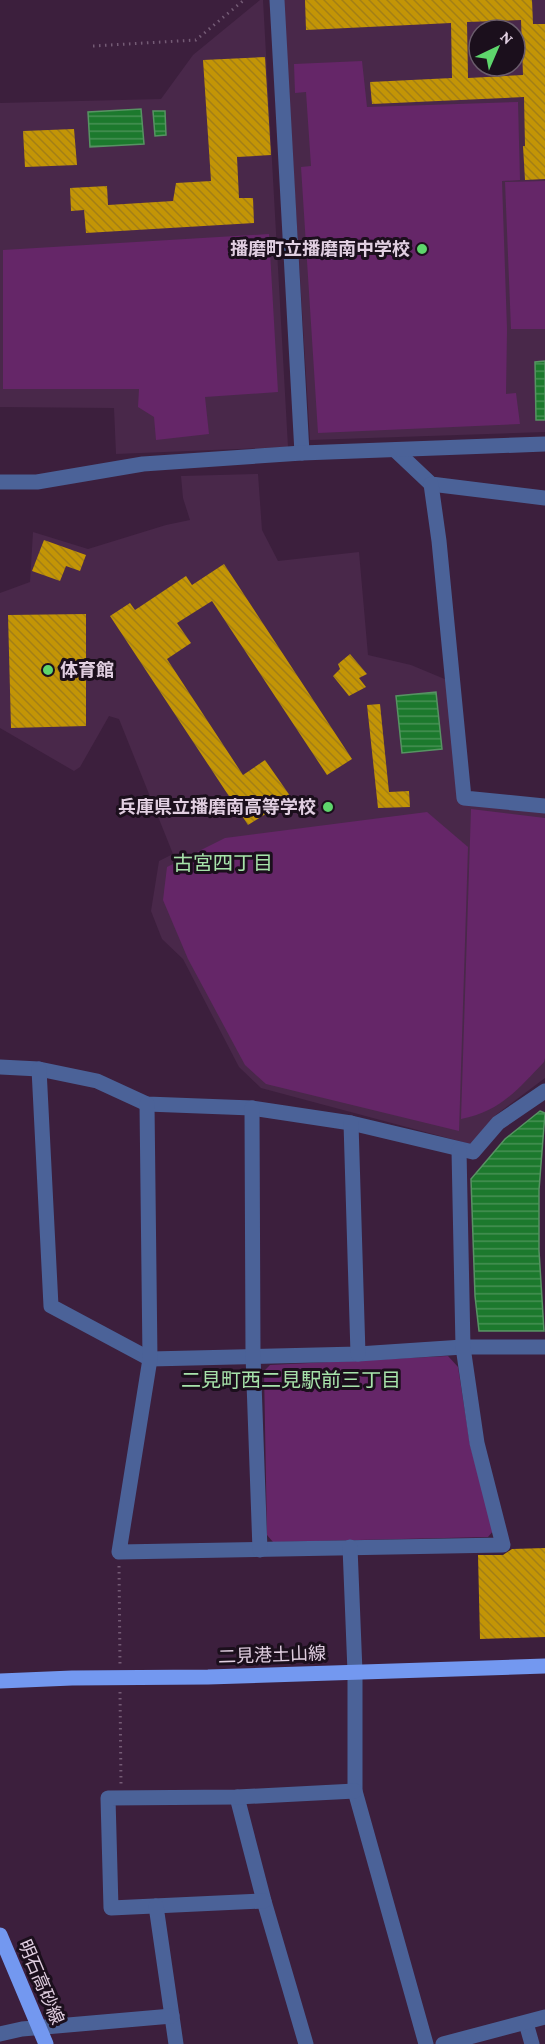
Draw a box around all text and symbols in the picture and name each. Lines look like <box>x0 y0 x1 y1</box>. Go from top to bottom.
north arrow <box>467 18 527 78</box>
text: N <box>497 28 517 48</box>
place label: 播磨町立播磨南中学校 <box>230 239 410 259</box>
marker: 播磨町立播磨南中学校 <box>415 242 429 256</box>
place label: 体育館 <box>60 660 114 680</box>
marker: 体育館 <box>41 663 55 677</box>
place label: 兵庫県立播磨南高等学校 <box>118 797 316 817</box>
marker: 兵庫県立播磨南高等学校 <box>321 800 335 814</box>
district label: 古宮四丁目 <box>173 852 273 874</box>
district label: 二見町西二見駅前三丁目 <box>181 1369 401 1391</box>
street label: 二見港土山線 <box>218 1643 326 1667</box>
street label: 明石高砂線 <box>14 1937 68 2027</box>

